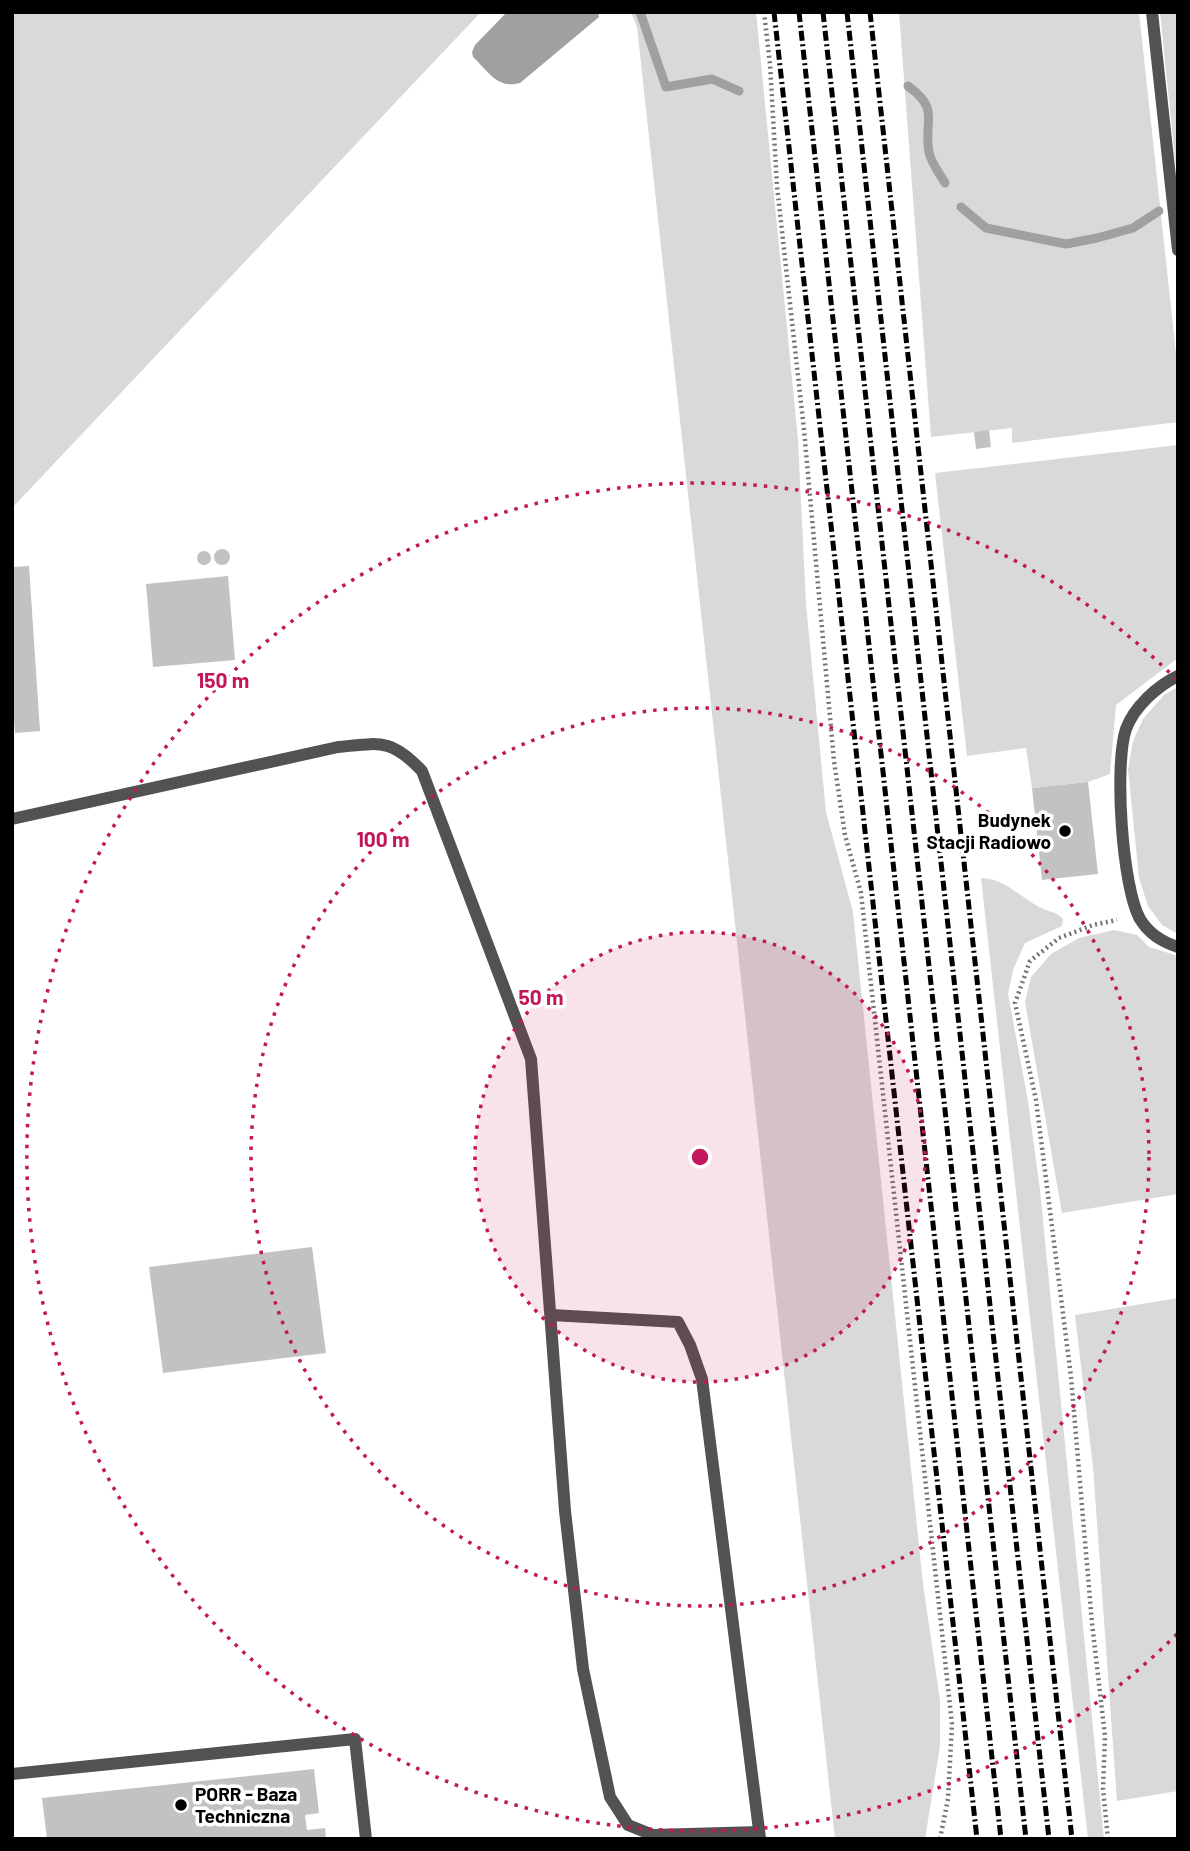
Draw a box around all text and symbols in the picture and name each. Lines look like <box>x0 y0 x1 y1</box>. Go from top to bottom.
text: 150 m <box>197 667 249 692</box>
place label: Budynek Stacji Radiowo <box>927 808 1051 853</box>
marker: Budynek Stacji Radiowo <box>1057 823 1073 839</box>
text: 100 m <box>356 826 410 851</box>
text: 50 m <box>518 984 564 1009</box>
centre of rings <box>688 1145 712 1169</box>
place label: PORR - Baza Techniczna <box>195 1782 297 1827</box>
marker: PORR - Baza Techniczna <box>173 1797 189 1813</box>

